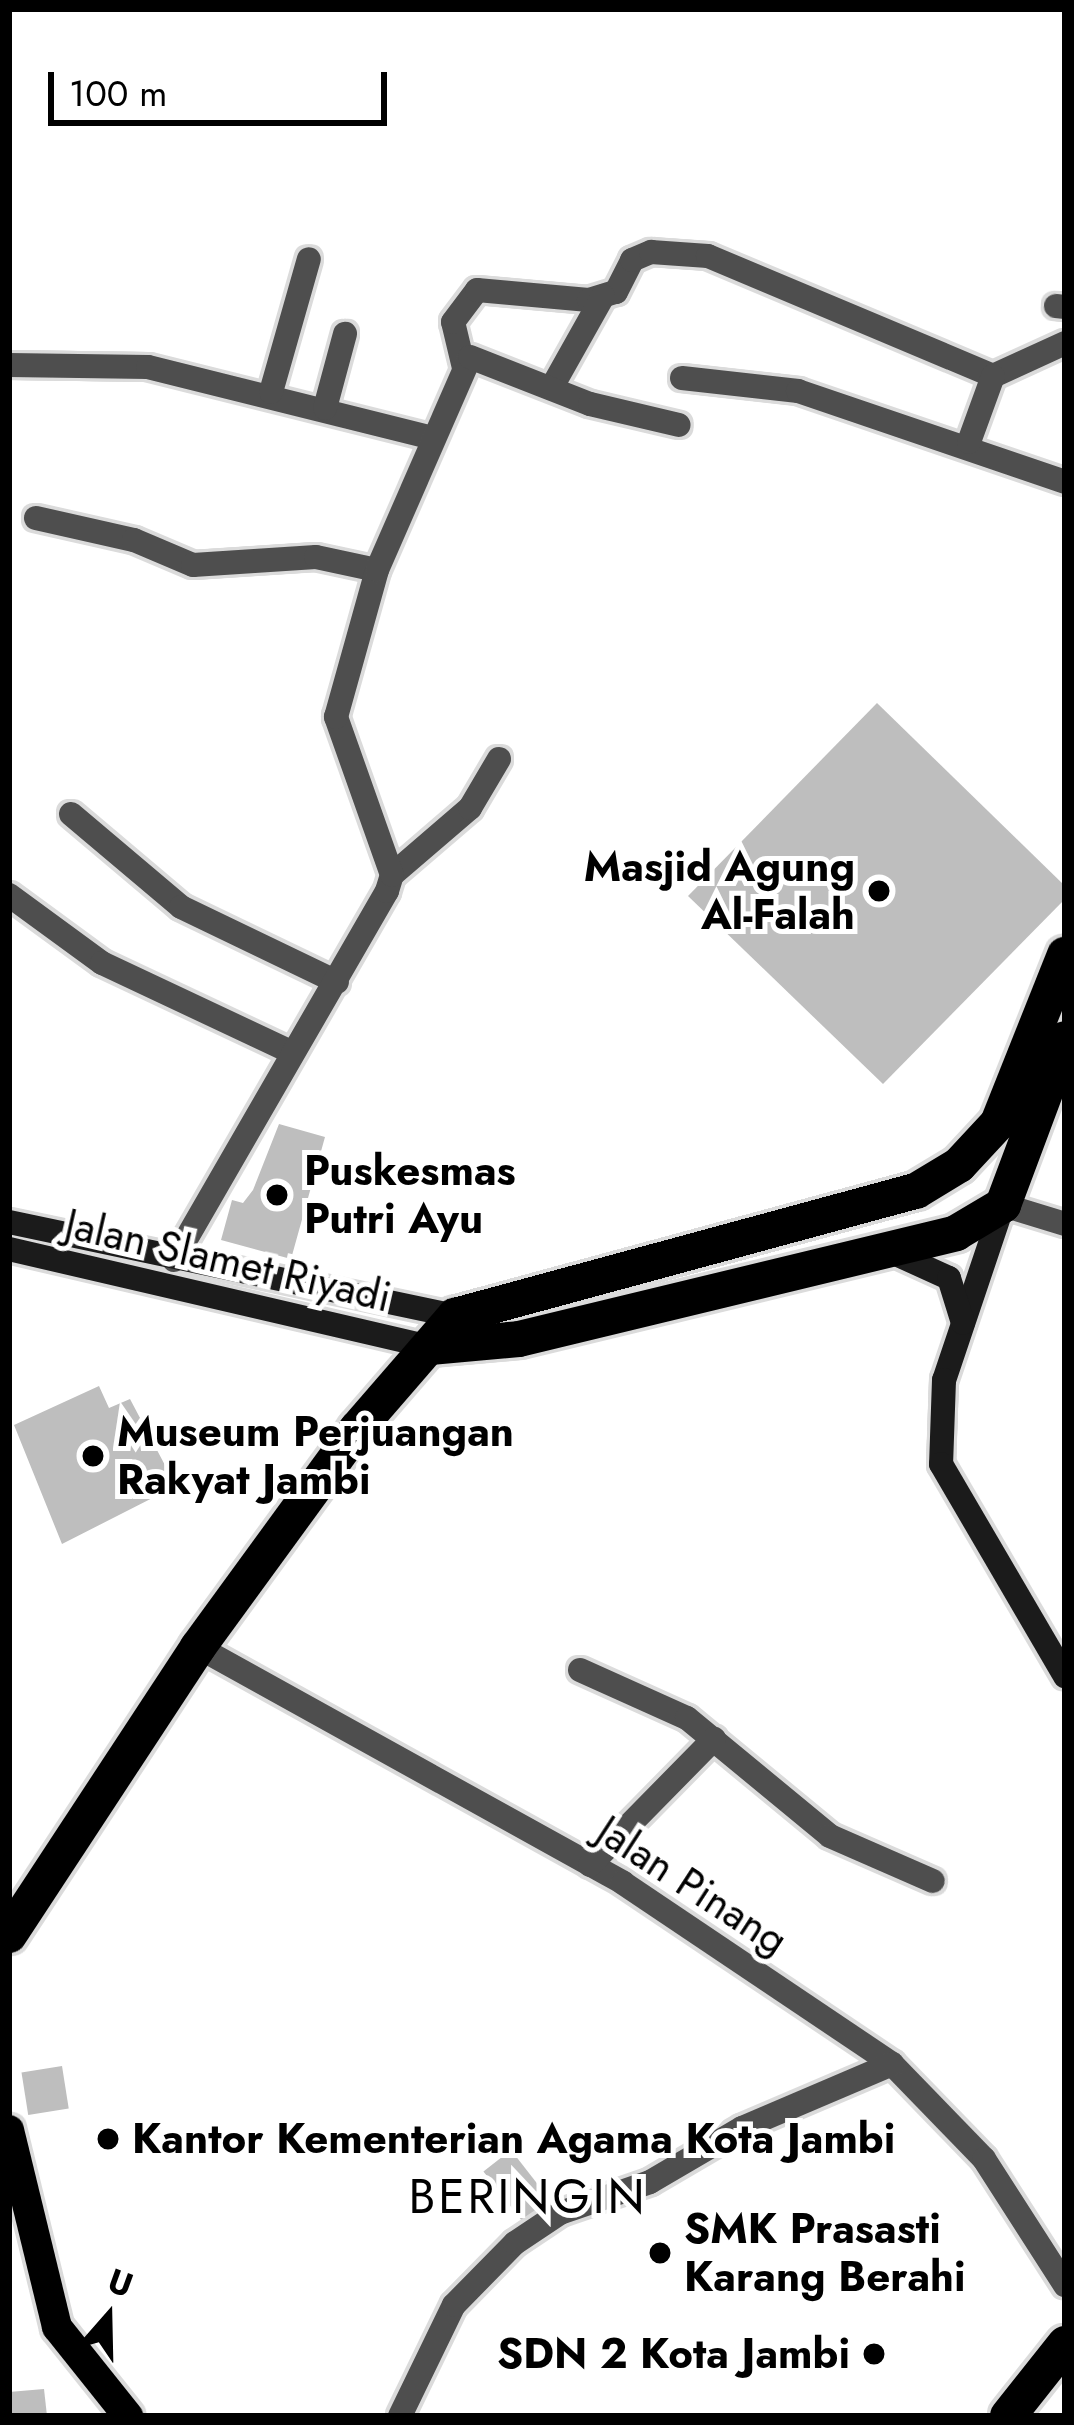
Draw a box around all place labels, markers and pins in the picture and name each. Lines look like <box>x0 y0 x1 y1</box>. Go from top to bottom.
place label: Masjid Agung Al-Falah <box>584 842 855 940</box>
marker: Masjid Agung Al-Falah <box>866 878 892 904</box>
place label: Puskesmas Putri Ayu <box>304 1146 516 1244</box>
marker: Puskesmas Putri Ayu <box>261 1179 293 1211</box>
place label: Museum Perjuangan Rakyat Jambi <box>117 1407 514 1506</box>
marker: Museum Perjuangan Rakyat Jambi <box>80 1443 106 1469</box>
place label: Kantor Kementerian Agama Kota Jambi <box>132 2114 895 2164</box>
marker: Kantor Kementerian Agama Kota Jambi <box>95 2126 121 2152</box>
place label: SMK Prasasti Karang Berahi <box>684 2204 966 2302</box>
marker: SMK Prasasti Karang Berahi <box>647 2240 673 2266</box>
place label: SDN 2 Kota Jambi <box>497 2329 850 2379</box>
marker: SDN 2 Kota Jambi <box>861 2341 887 2367</box>

